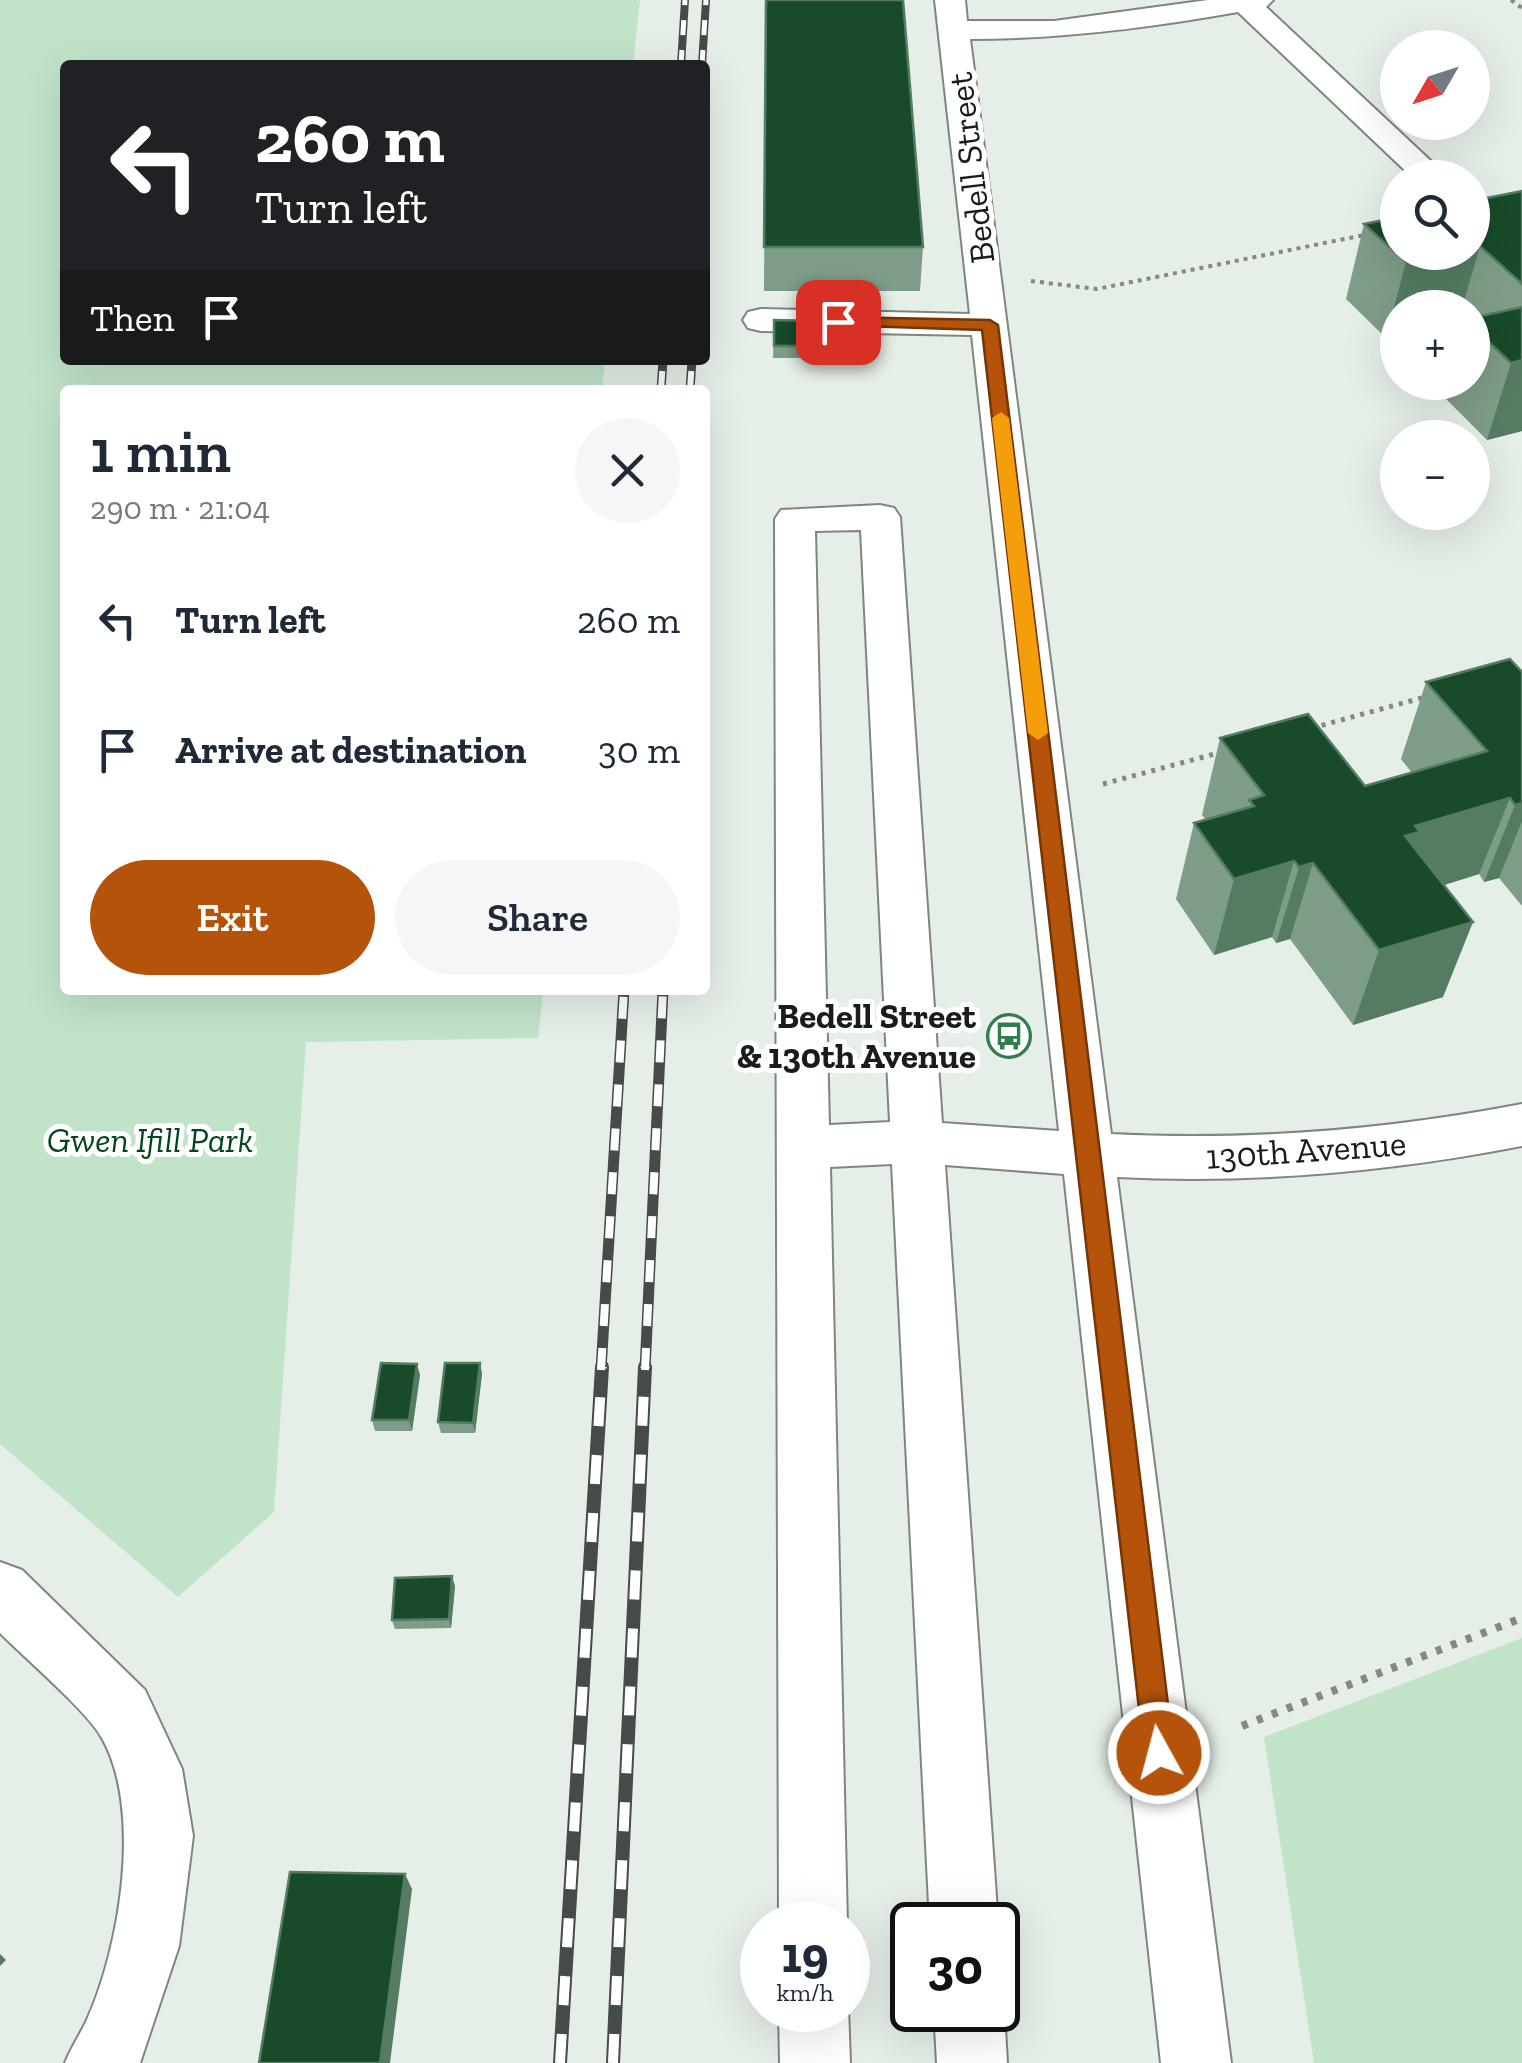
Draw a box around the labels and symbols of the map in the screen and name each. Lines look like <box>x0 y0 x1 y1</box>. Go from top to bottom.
north arrow <box>1380 30 1490 140</box>
street label: Bedell Street <box>938 70 1004 266</box>
pin <box>796 280 881 365</box>
place label: Bedell Street & 130th Avenue <box>737 995 977 1077</box>
bus stop icon: Bedell Street & 130th Avenue <box>986 1013 1032 1059</box>
park label: Gwen Ifill Park <box>47 1119 253 1161</box>
street label: 130th Avenue <box>1204 1122 1408 1178</box>
position arrow <box>1107 1701 1211 1805</box>
speed limit sign: 30 <box>890 1902 1020 2032</box>

